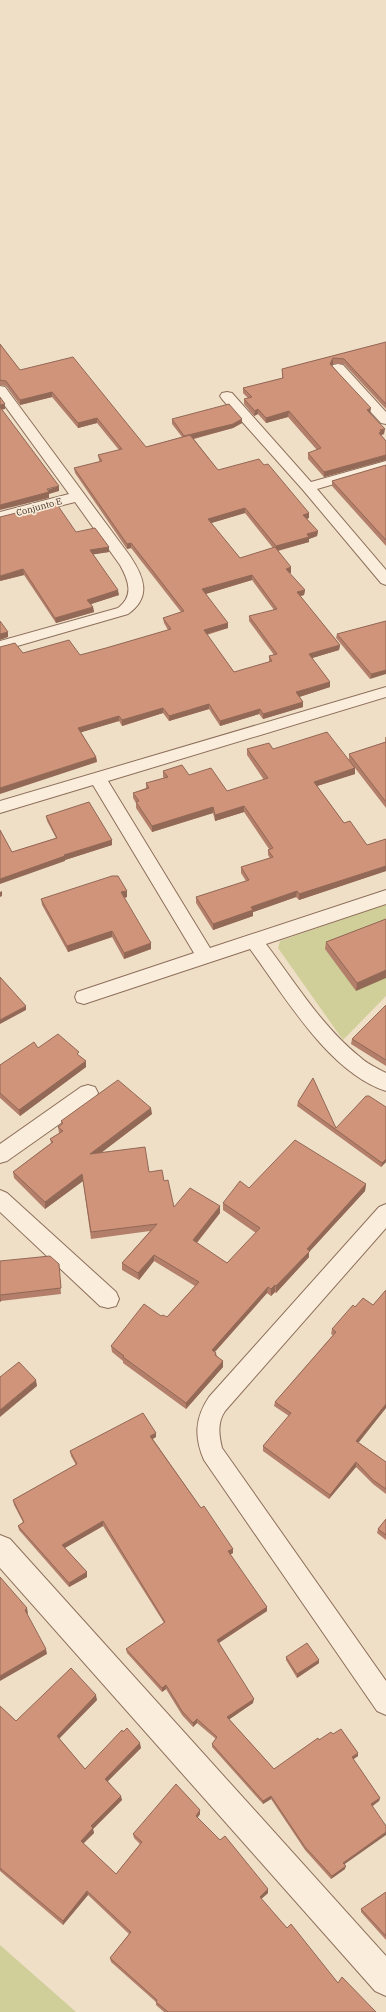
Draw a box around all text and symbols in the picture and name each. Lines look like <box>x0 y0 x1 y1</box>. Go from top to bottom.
street label: Conjunto E <box>15 495 63 518</box>

